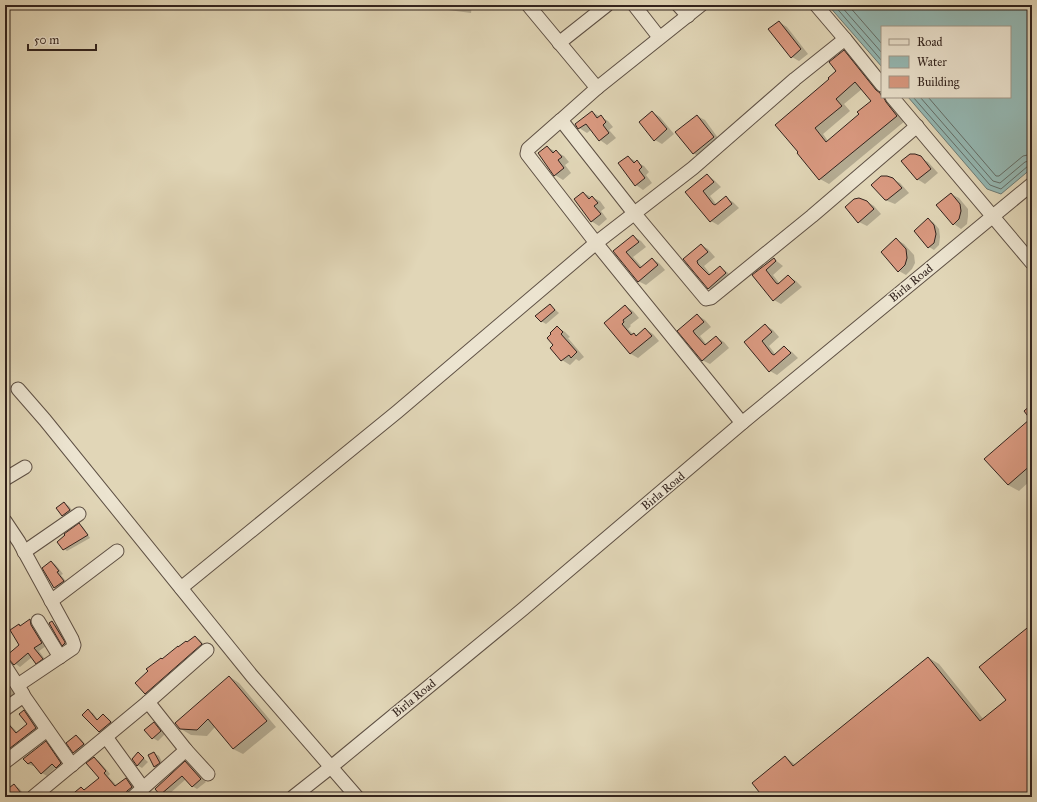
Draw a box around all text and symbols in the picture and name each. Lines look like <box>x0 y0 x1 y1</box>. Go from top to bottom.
scale bar <box>28 26 96 52</box>
legend <box>881 26 1011 98</box>
text: 50 m <box>34 33 59 47</box>
text: Road <box>917 35 943 49</box>
text: Water <box>917 55 947 69</box>
text: Building <box>917 75 960 90</box>
street label: Birla Road <box>886 261 936 305</box>
street label: Birla Road <box>639 469 687 513</box>
street label: Birla Road <box>389 676 439 720</box>

